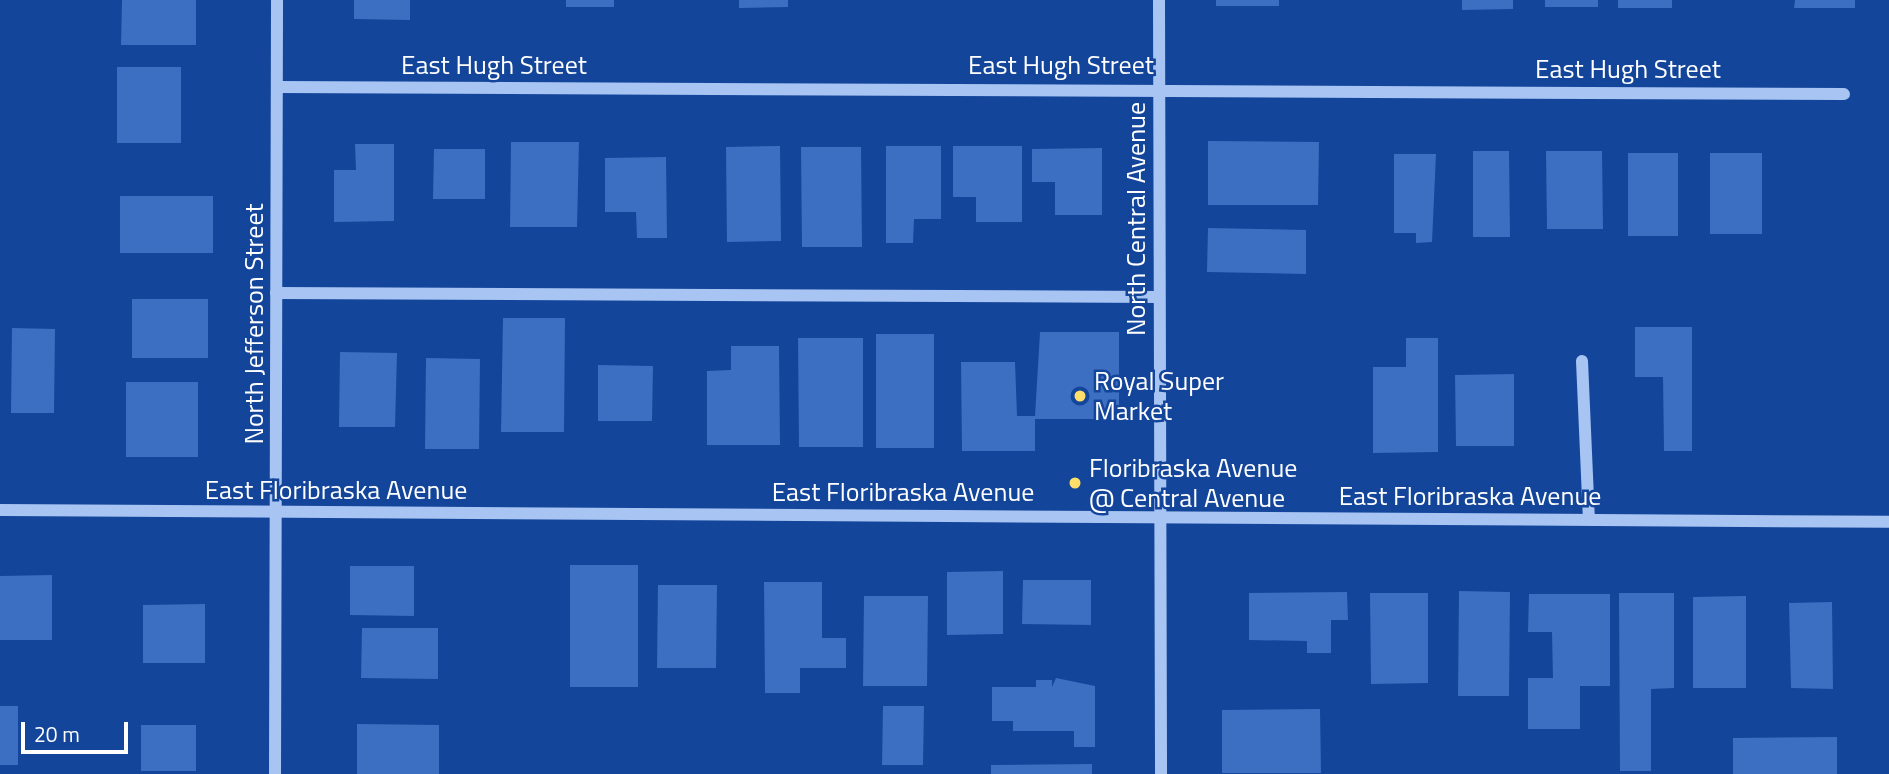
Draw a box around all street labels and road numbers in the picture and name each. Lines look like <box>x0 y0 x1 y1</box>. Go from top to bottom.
street label: East Hugh Street <box>401 49 587 81</box>
street label: East Hugh Street <box>968 49 1154 81</box>
street label: East Hugh Street <box>1535 53 1721 85</box>
street label: North Central Avenue <box>1120 102 1152 336</box>
street label: North Jefferson Street <box>238 203 270 445</box>
street label: East Floribraska Avenue <box>205 474 467 506</box>
street label: East Floribraska Avenue <box>772 476 1034 508</box>
street label: East Floribraska Avenue <box>1339 480 1601 512</box>

